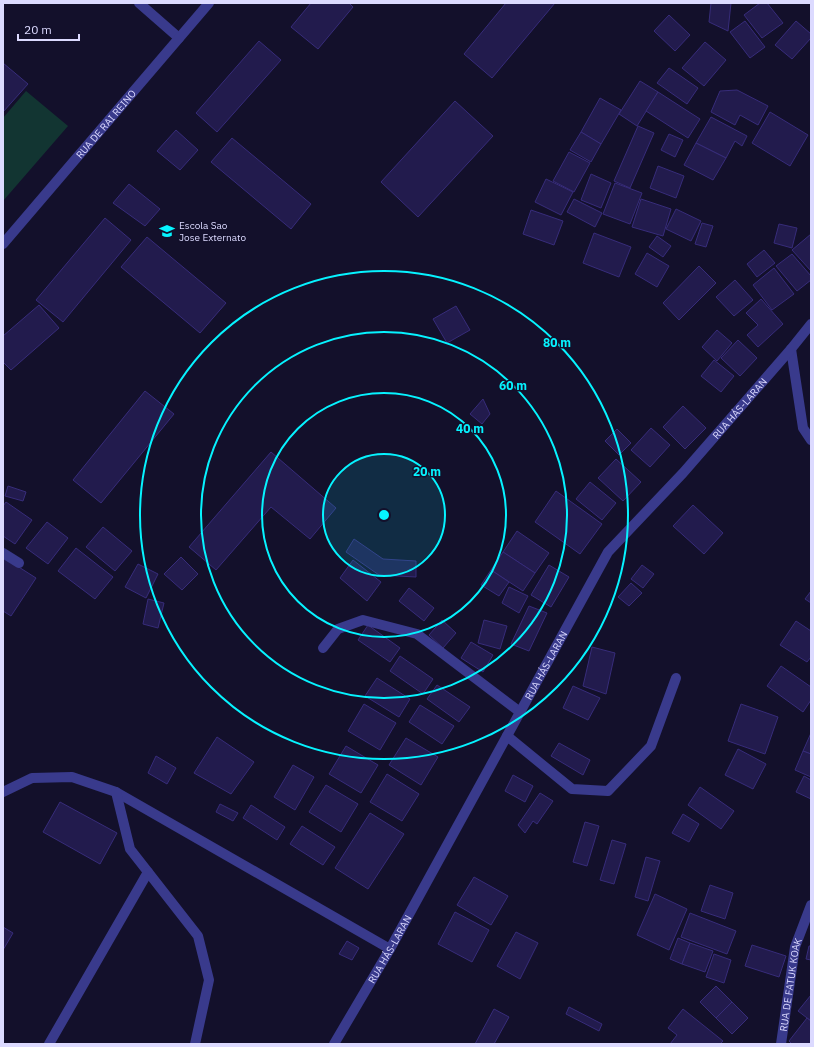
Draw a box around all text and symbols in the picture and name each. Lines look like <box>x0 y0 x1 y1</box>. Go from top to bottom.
scale bar <box>18 16 79 42</box>
text: 20 m <box>24 22 52 37</box>
street label: RUA DE RAI REINO <box>73 87 139 161</box>
place label: Escola Sao Jose Externato <box>179 219 246 244</box>
school or university icon: Escola Sao Jose Externato <box>158 222 176 240</box>
text: 80 m <box>543 335 571 350</box>
street label: RUA HÁS-LARAN <box>709 375 769 441</box>
text: 60 m <box>499 378 527 393</box>
text: 40 m <box>456 421 484 436</box>
text: 20 m <box>413 464 441 479</box>
centre of rings <box>377 508 391 522</box>
street label: RUA HÁS-LARAN <box>522 629 570 702</box>
street label: RUA HÁS-LARAN <box>365 913 414 986</box>
street label: RUA DE FATUK KOAK <box>776 935 805 1032</box>

